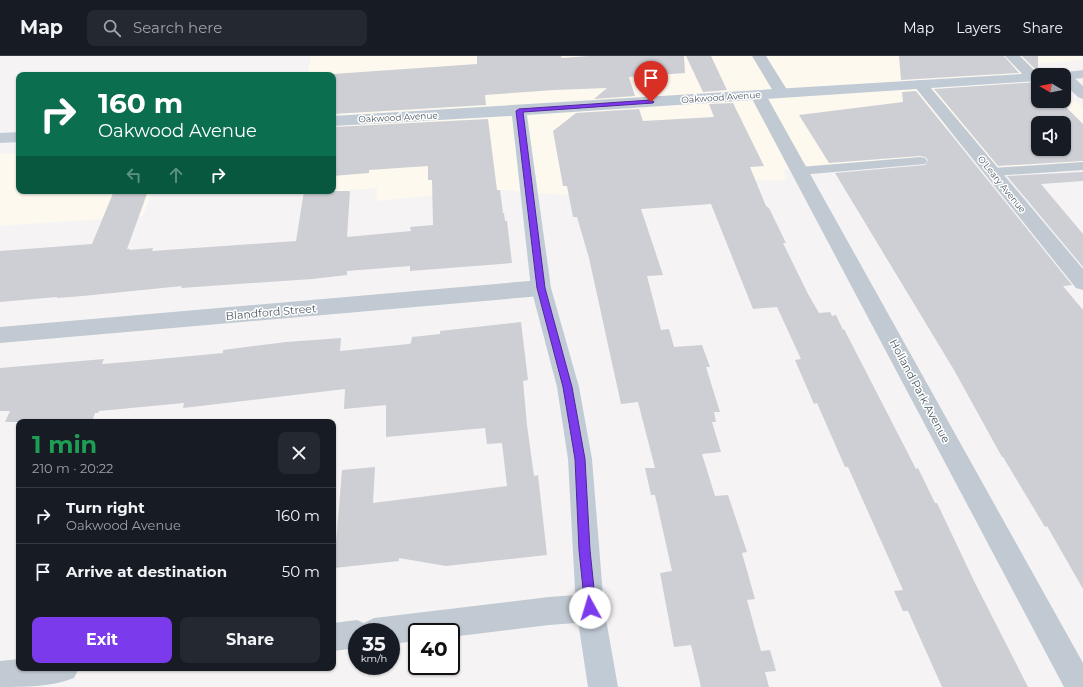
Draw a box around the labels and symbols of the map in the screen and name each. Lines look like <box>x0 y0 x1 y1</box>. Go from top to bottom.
pin <box>634 61 668 102</box>
north arrow <box>1031 68 1071 108</box>
street label: Oakwood Avenue <box>681 89 762 105</box>
street label: Oakwood Avenue <box>358 109 439 125</box>
street label: O'Leary Avenue <box>976 153 1029 215</box>
street label: Blandford Street <box>225 301 317 323</box>
street label: Holland Park Avenue <box>887 337 953 446</box>
position arrow <box>569 587 611 629</box>
speed limit sign: 40 <box>408 623 460 675</box>

